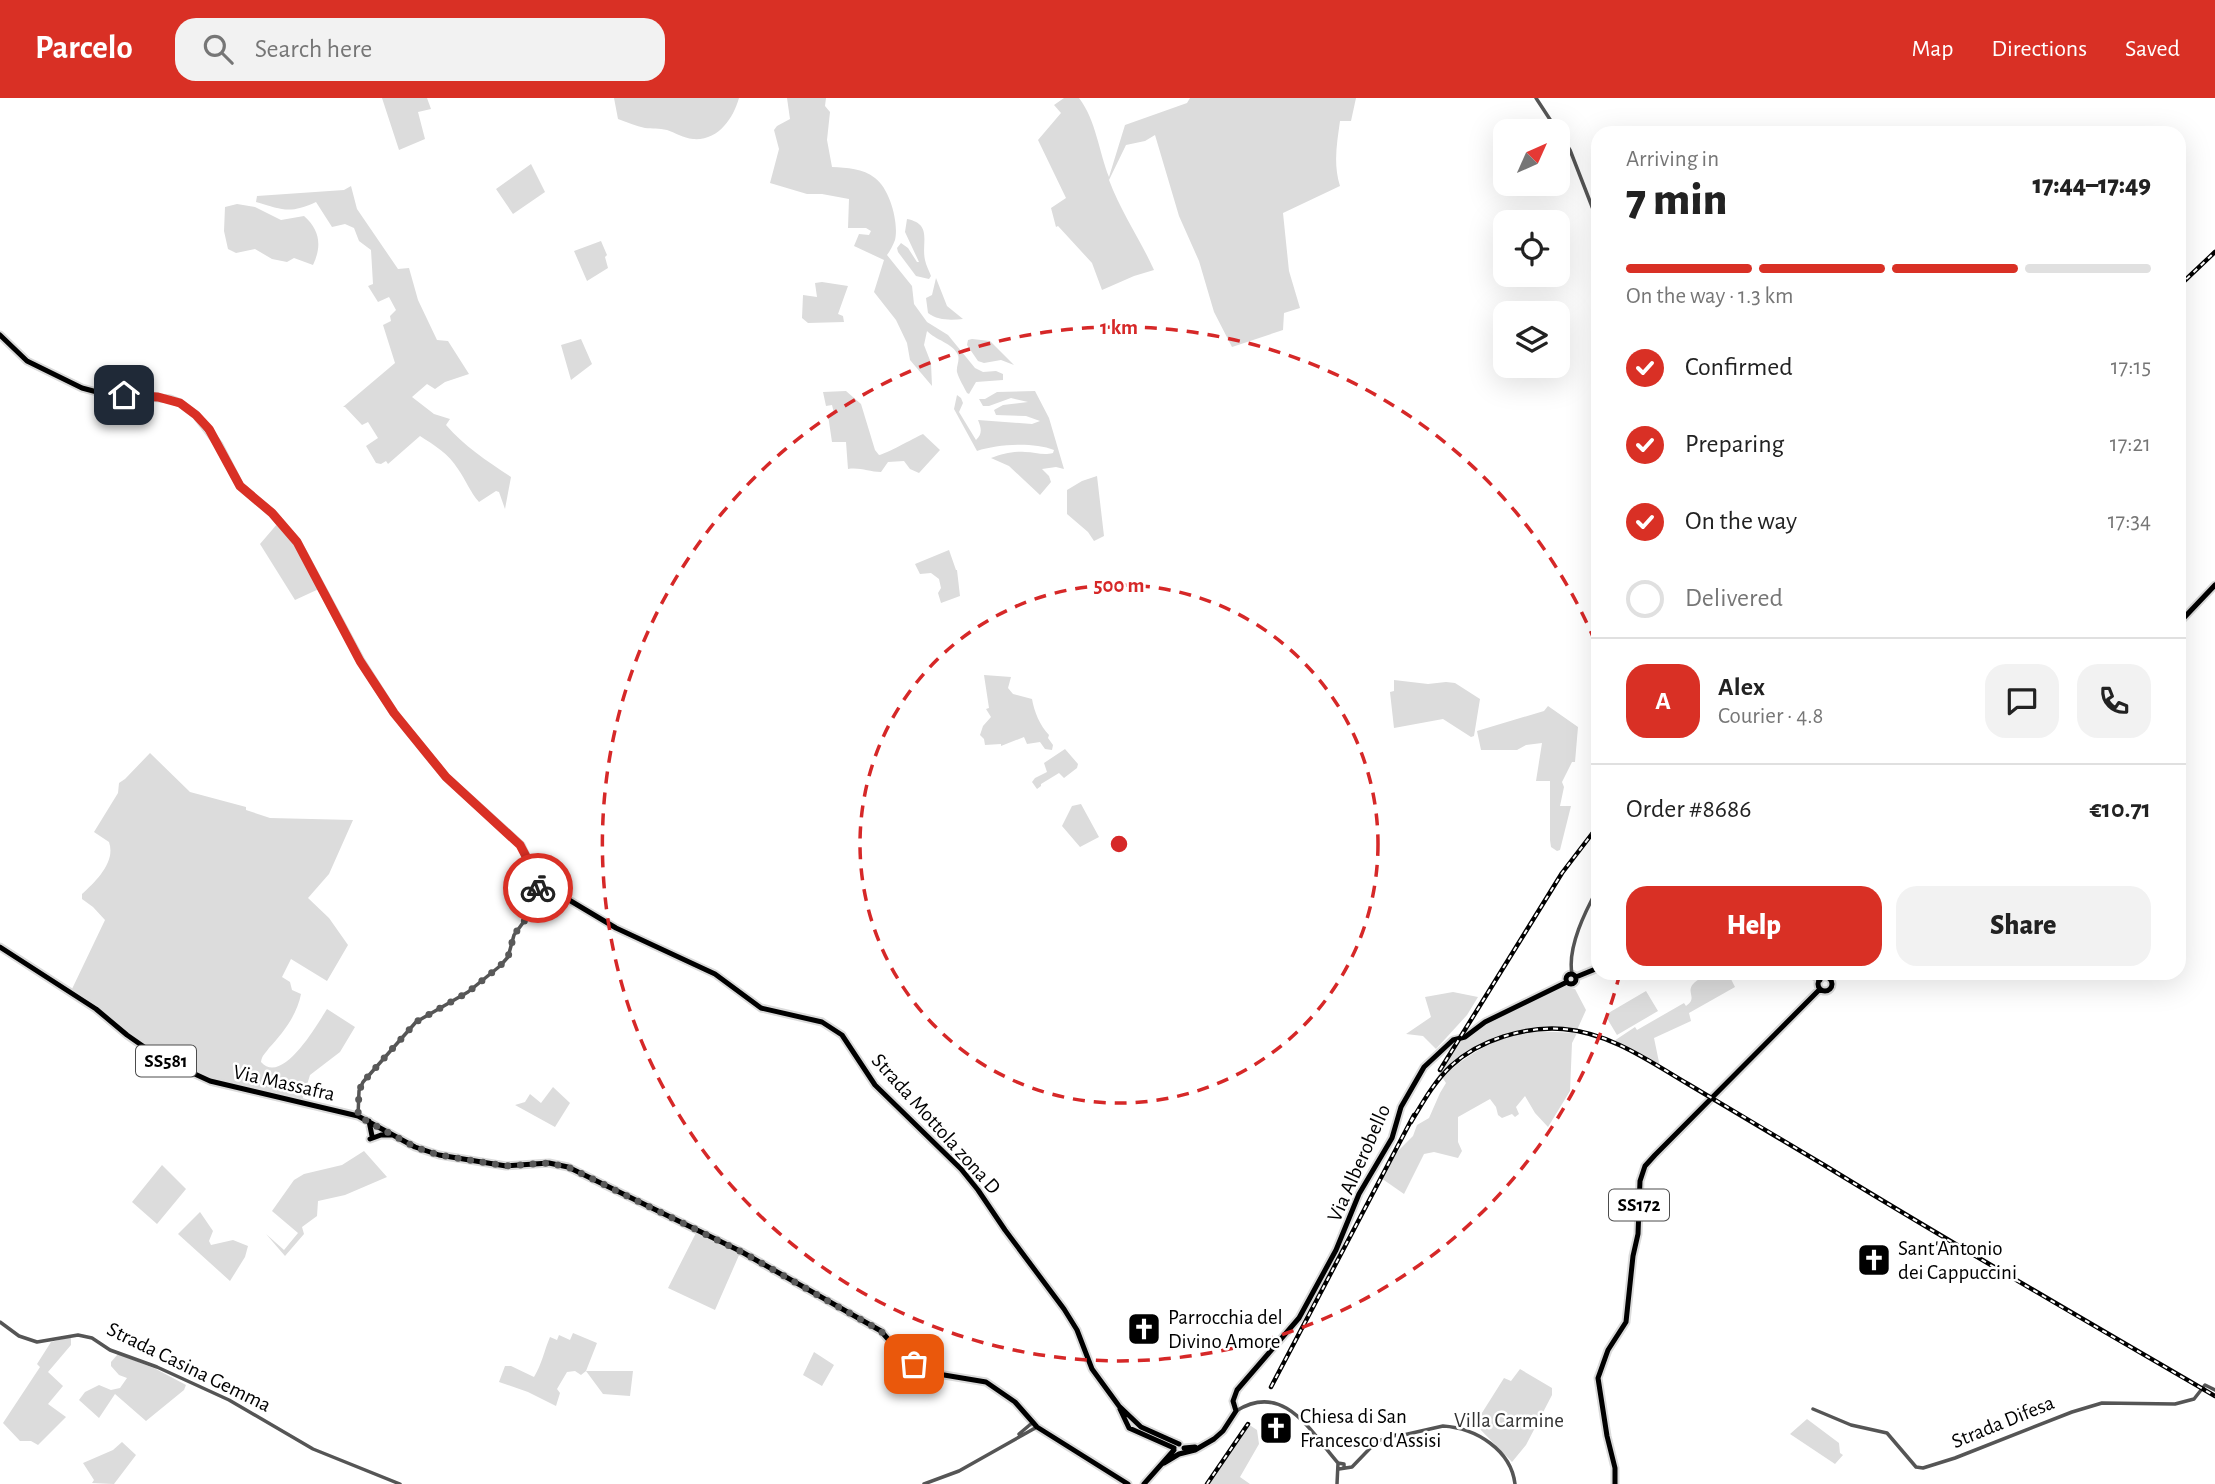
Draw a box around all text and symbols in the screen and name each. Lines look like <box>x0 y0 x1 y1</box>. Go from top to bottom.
search box <box>175 18 665 81</box>
icon: search <box>199 30 237 68</box>
text: Parcelo <box>35 32 133 65</box>
text: Search here <box>255 36 372 62</box>
text: Map <box>1911 37 1953 61</box>
text: Directions <box>1991 37 2087 61</box>
text: Saved <box>2125 37 2180 61</box>
north arrow <box>1493 119 1570 196</box>
map controls <box>1493 119 1570 378</box>
text: Arriving in <box>1626 148 1719 171</box>
text: 17:44–17:49 <box>2033 172 2151 198</box>
text: 7 min <box>1626 177 1727 223</box>
button: locate <box>1493 210 1570 287</box>
text: On the way · 1.3 km <box>1626 285 1793 308</box>
button: layers <box>1493 301 1570 378</box>
text: 1 km <box>1100 317 1138 338</box>
icon: check <box>1626 349 1664 387</box>
text: Confirmed <box>1685 354 1793 380</box>
text: 17:15 <box>2111 356 2151 379</box>
pin <box>94 365 154 425</box>
icon: home <box>105 376 143 414</box>
icon: check <box>1626 426 1664 464</box>
text: Preparing <box>1685 431 1784 457</box>
text: 17:21 <box>2110 433 2151 456</box>
icon: check <box>1626 503 1664 541</box>
text: On the way <box>1685 508 1797 534</box>
text: 17:34 <box>2108 510 2151 533</box>
text: 500 m <box>1093 575 1145 596</box>
text: Delivered <box>1685 585 1783 611</box>
button: chat <box>1985 664 2059 738</box>
button: phone <box>2077 664 2151 738</box>
text: Alex <box>1718 674 1765 700</box>
text: A <box>1655 688 1671 714</box>
text: Courier · 4.8 <box>1718 705 1823 728</box>
text: Order #8686 <box>1626 796 1752 822</box>
text: €10.71 <box>2089 796 2151 822</box>
centre of rings <box>1107 832 1131 856</box>
courier <box>503 853 573 923</box>
icon: bike <box>519 869 557 907</box>
button: Help <box>1626 886 1882 966</box>
button: Share <box>1896 886 2151 966</box>
road number: SS581 <box>136 1046 196 1077</box>
street label: Strada Mottola zona D <box>868 1050 1004 1198</box>
street label: Via Massafra <box>231 1061 337 1105</box>
street label: Via Alberobello <box>1324 1101 1394 1225</box>
road number: SS172 <box>1609 1190 1669 1220</box>
place label: Sant'Antonio dei Cappuccini <box>1898 1238 2017 1283</box>
church icon: Sant'Antonio dei Cappuccini <box>1855 1241 1893 1279</box>
place label: Parrocchia del Divino Amore <box>1168 1307 1283 1352</box>
church icon: Parrocchia del Divino Amore <box>1125 1310 1163 1348</box>
street label: Strada Casina Gemma <box>104 1318 274 1416</box>
pin <box>884 1334 944 1394</box>
icon: bag <box>895 1345 933 1383</box>
street label: Strada Difesa <box>1949 1392 2058 1452</box>
place label: Chiesa di San Francesco d'Assisi <box>1300 1406 1441 1451</box>
church icon: Chiesa di San Francesco d'Assisi <box>1257 1409 1295 1447</box>
park label: Villa Carmine <box>1454 1410 1564 1431</box>

